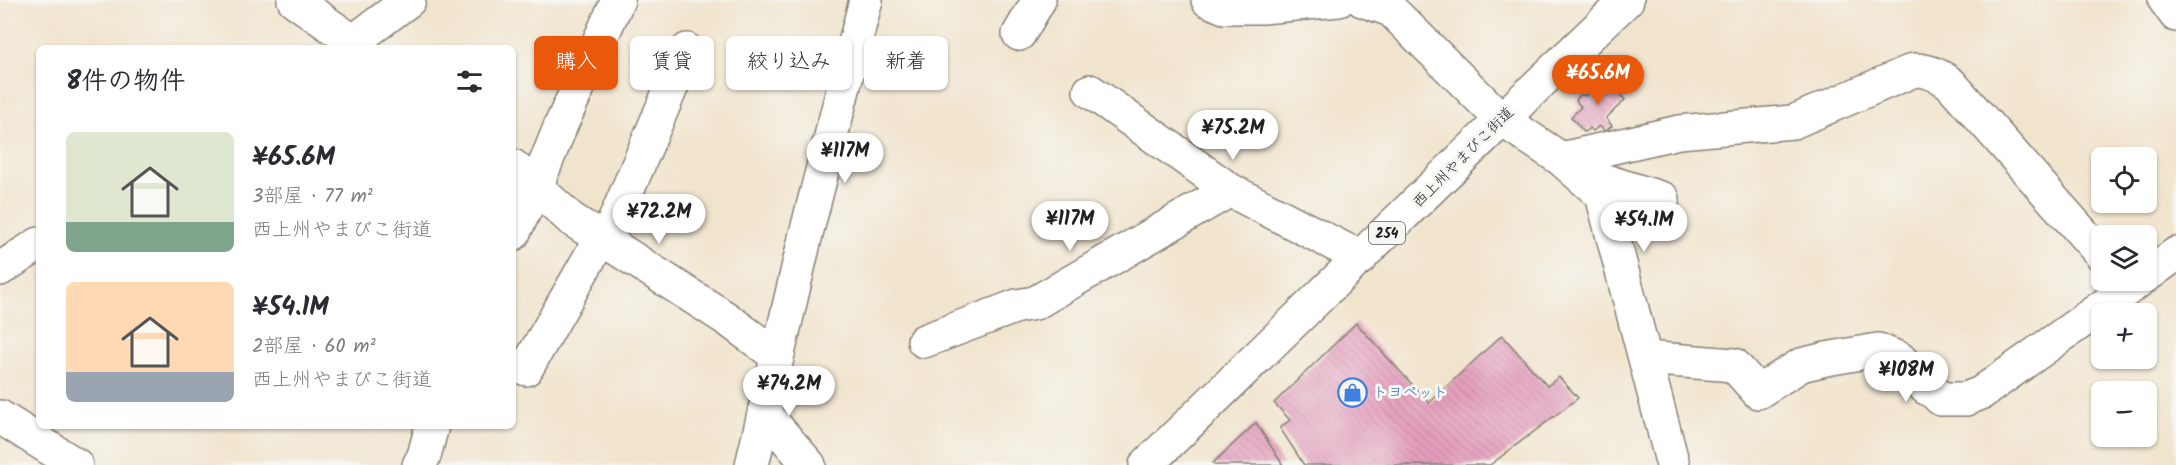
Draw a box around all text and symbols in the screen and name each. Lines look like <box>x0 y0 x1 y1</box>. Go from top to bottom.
chip: 購入 <box>534 36 618 90</box>
chip: 賃貸 <box>630 36 714 90</box>
chip: 絞り込み <box>726 36 852 90</box>
chip: 新着 <box>864 36 948 90</box>
pin: ¥65.6M <box>1549 55 1647 106</box>
text: ¥65.6M <box>1566 58 1630 90</box>
text: 8件の物件 <box>66 61 185 103</box>
icon: filters <box>453 65 486 98</box>
street label: 西上州やまびこ街道 <box>1407 101 1520 214</box>
pin: ¥75.2M <box>1184 110 1282 161</box>
text: ¥75.2M <box>1201 113 1265 145</box>
pin: ¥117M <box>803 133 887 184</box>
text: ¥117M <box>821 136 869 168</box>
text: ¥65.6M <box>252 137 335 179</box>
map controls <box>2091 147 2157 447</box>
button: locate <box>2091 147 2157 213</box>
icon: home <box>114 156 186 228</box>
text: 3部屋 · 77 m² <box>252 181 373 213</box>
pin: ¥72.2M <box>610 194 708 245</box>
text: ¥72.2M <box>627 197 691 229</box>
pin: ¥117M <box>1028 201 1112 252</box>
pin: ¥54.1M <box>1595 202 1693 253</box>
text: ¥117M <box>1046 204 1094 236</box>
text: ¥54.1M <box>1614 205 1674 237</box>
text: 西上州やまびこ街道 <box>252 215 432 247</box>
road number: 254 <box>1369 222 1405 244</box>
button: layers <box>2091 225 2157 291</box>
text: ¥54.1M <box>252 287 329 329</box>
button: + <box>2091 303 2157 369</box>
icon: home <box>114 306 186 378</box>
text: 2部屋 · 60 m² <box>252 331 376 363</box>
pin: ¥108M <box>1864 352 1948 403</box>
text: ¥108M <box>1878 355 1934 387</box>
text: 西上州やまびこ街道 <box>252 365 432 397</box>
pin: ¥74.2M <box>740 366 838 417</box>
text: ¥74.2M <box>757 369 821 401</box>
shop icon: トヨペット <box>1336 376 1368 408</box>
place label: トヨペット <box>1373 381 1448 405</box>
button: − <box>2091 381 2157 447</box>

